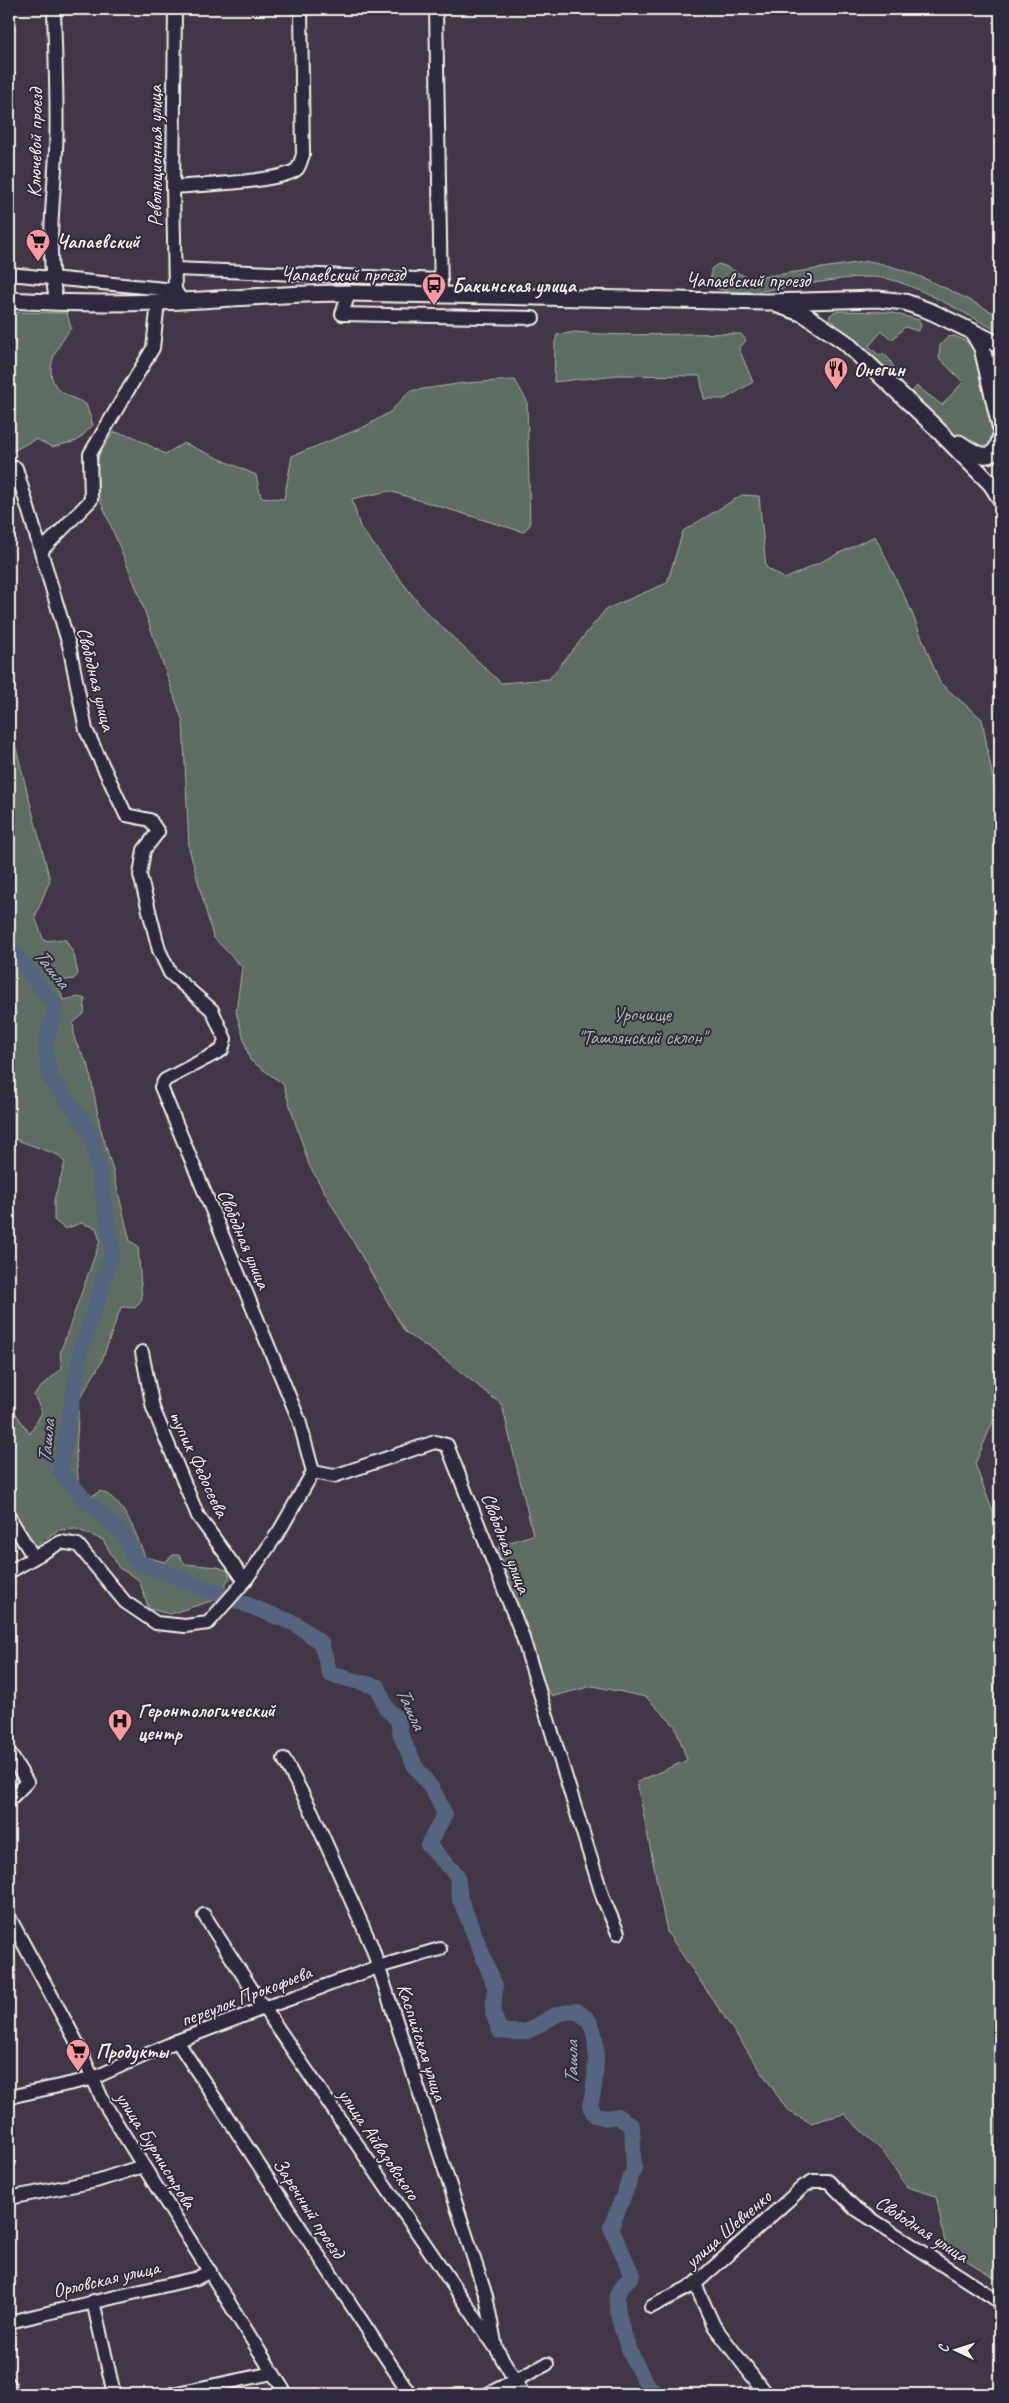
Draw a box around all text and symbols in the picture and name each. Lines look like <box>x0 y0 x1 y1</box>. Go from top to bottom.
street label: Революционная улица <box>143 84 168 227</box>
street label: Ключевой проезд <box>22 86 48 198</box>
supermarket icon: Чапаевский <box>25 228 51 262</box>
place label: Чапаевский <box>56 229 141 254</box>
street label: Чапаевский проезд <box>281 262 407 287</box>
street label: Чапаевский проезд <box>686 268 812 293</box>
bus stop icon: Бакинская улица <box>421 272 447 306</box>
place label: Бакинская улица <box>452 273 578 299</box>
restaurant icon: Онегин <box>823 356 849 390</box>
place label: Онегин <box>854 357 907 382</box>
street label: Свободная улица <box>71 625 121 735</box>
water label: Ташла <box>28 943 78 995</box>
park label: Урочище "Ташлянский склон" <box>578 1002 711 1050</box>
street label: Свободная улица <box>212 1185 277 1294</box>
street label: тупик Федосеева <box>163 1407 235 1522</box>
water label: Ташла <box>31 1416 61 1465</box>
street label: Свободная улица <box>475 1489 537 1598</box>
water label: Ташла <box>390 1683 433 1736</box>
place label: Геронтологический центр <box>138 1698 277 1746</box>
hospital icon: Геронтологический центр <box>107 1708 133 1742</box>
street label: переулок Прокофьева <box>177 1959 317 2032</box>
street label: Каспийская улица <box>391 1980 453 2106</box>
supermarket icon: Продукты <box>65 2038 91 2072</box>
water label: Ташла <box>558 2038 584 2085</box>
place label: Продукты <box>96 2039 170 2065</box>
street label: улица Айвазовского <box>332 2083 426 2205</box>
street label: улица Бурмистрова <box>109 2086 203 2214</box>
street label: Заречный проезд <box>267 2153 352 2265</box>
street label: улица Шевченко <box>679 2184 777 2274</box>
street label: Свободная улица <box>871 2190 974 2269</box>
street label: Орловская улица <box>50 2254 164 2303</box>
north arrow <box>932 2326 982 2376</box>
text: С <box>935 2343 952 2353</box>

